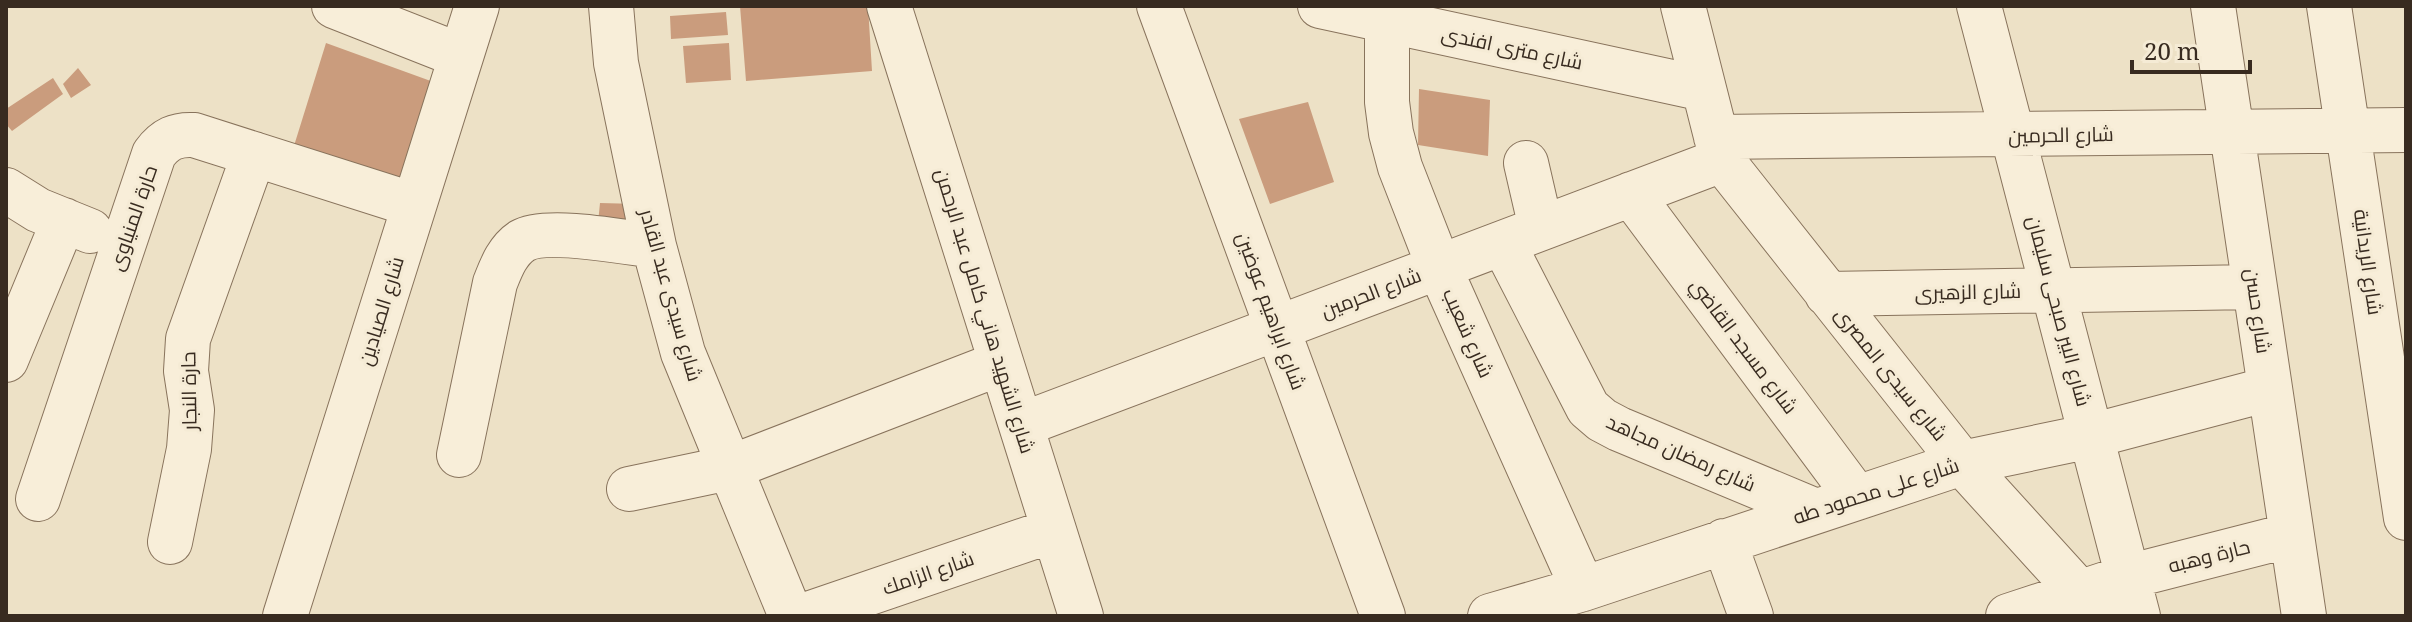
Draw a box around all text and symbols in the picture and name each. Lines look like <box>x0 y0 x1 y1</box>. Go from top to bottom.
street label: شارع مترى افندى <box>1439 19 1585 77</box>
scale bar <box>2132 24 2250 74</box>
text: 20 m <box>2144 34 2200 67</box>
street label: شارع الحرمين <box>2008 120 2114 150</box>
street label: حارة المنياوى <box>102 161 163 274</box>
street label: شارع الشهيد هاني كامل عبد الرحمن <box>926 165 1042 457</box>
street label: شارع سيدى عبد القادر <box>633 204 709 385</box>
street label: شارع الريدانية <box>2347 207 2389 317</box>
street label: شارع البير صبحى سليمان <box>2020 213 2098 409</box>
street label: شارع ابراهيم عوضين <box>1229 228 1313 394</box>
street label: شارع الصيادين <box>351 253 411 369</box>
street label: شارع الحرمين <box>1317 261 1425 325</box>
street label: شارع حسن <box>2238 267 2278 355</box>
street label: شارع مسجد القاضي <box>1683 272 1804 420</box>
street label: شارع الزهيرى <box>1914 277 2022 307</box>
street label: شارع شعيب <box>1436 284 1500 382</box>
street label: شارع سيدى المصرى <box>1828 301 1954 447</box>
street label: حارة النجار <box>174 351 203 432</box>
street label: شارع رمضان مجاهد <box>1602 407 1760 499</box>
street label: شارع على محمود طه <box>1789 451 1963 531</box>
street label: حارة وهبه <box>2165 532 2253 579</box>
street label: شارع الزامك <box>878 544 978 602</box>

